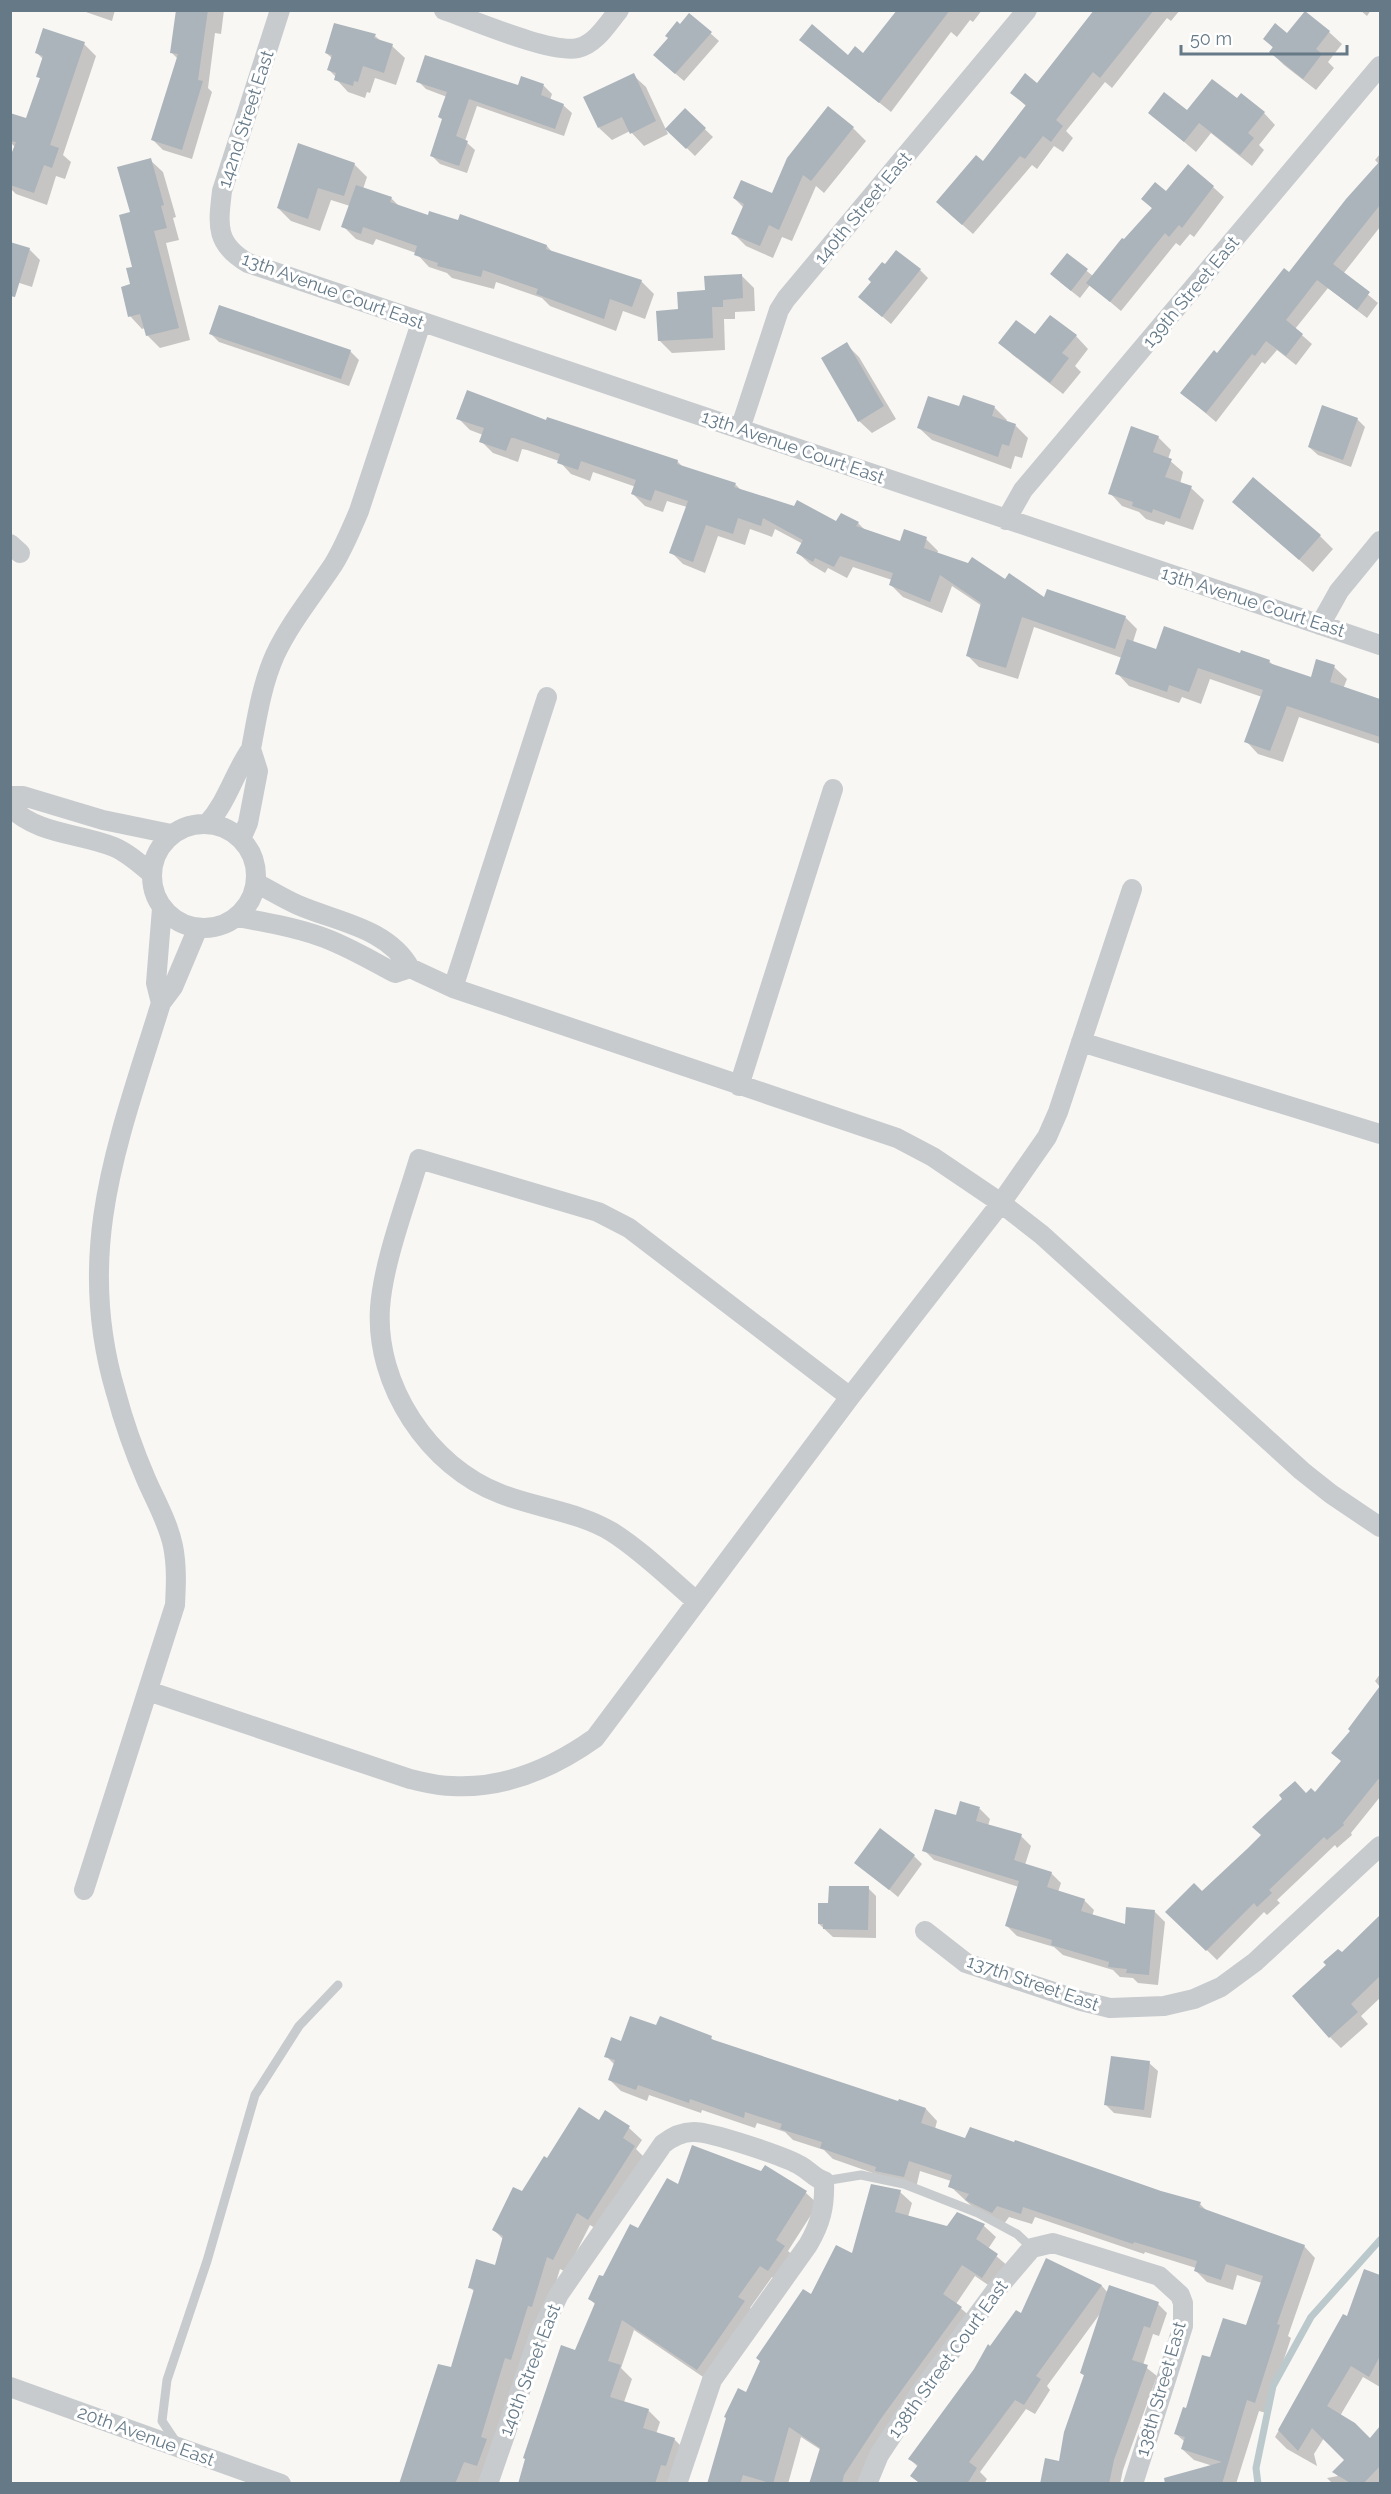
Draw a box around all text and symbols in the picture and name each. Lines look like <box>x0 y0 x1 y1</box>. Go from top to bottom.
scale bar <box>1181 18 1348 56</box>
text: 50 m <box>1190 28 1232 49</box>
street label: 142nd Street East <box>213 48 278 190</box>
street label: 140th Street East <box>810 147 916 268</box>
street label: 139th Street East <box>1138 232 1243 352</box>
street label: 13th Avenue Court East <box>239 248 427 333</box>
street label: 13th Avenue Court East <box>699 405 887 488</box>
street label: 13th Avenue Court East <box>1159 562 1348 641</box>
street label: 137th Street East <box>965 1950 1102 2015</box>
street label: 138th Street Court East <box>883 2276 1012 2442</box>
street label: 140th Street East <box>495 2301 564 2439</box>
street label: 138th Street East <box>1131 2319 1190 2459</box>
street label: 20th Avenue East <box>75 2401 217 2470</box>

